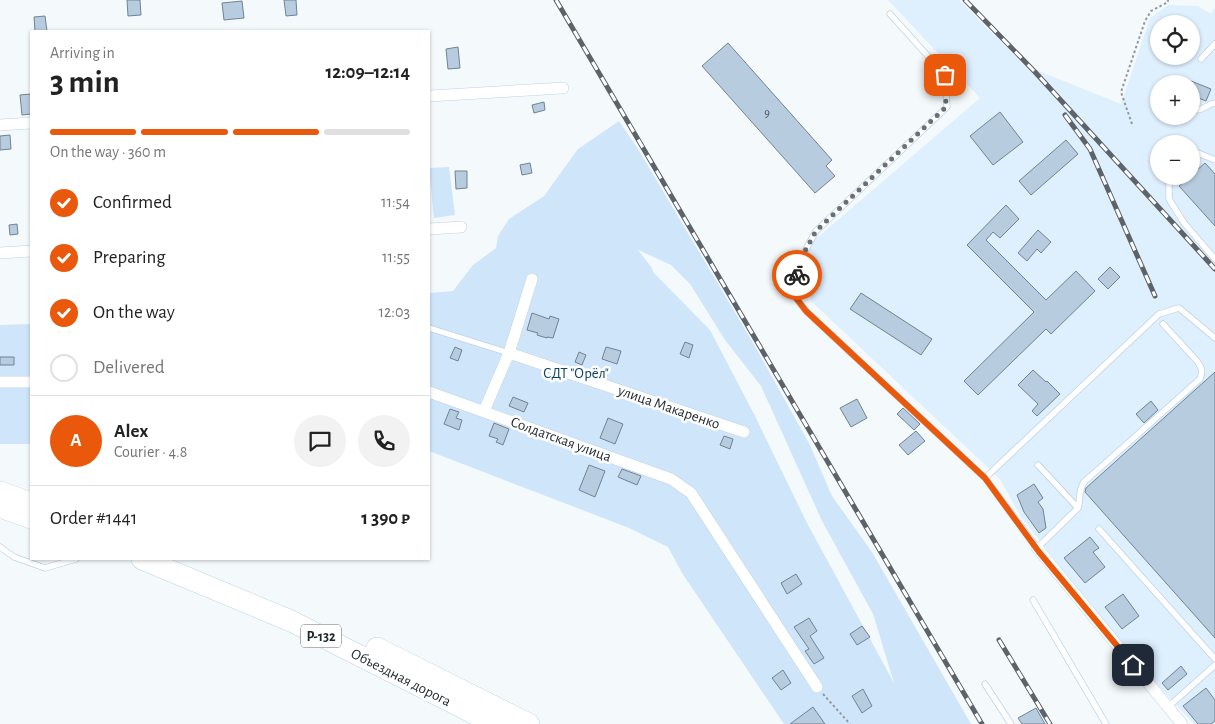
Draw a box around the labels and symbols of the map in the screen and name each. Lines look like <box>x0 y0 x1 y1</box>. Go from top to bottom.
pin <box>924 54 966 96</box>
house number: 9 <box>764 107 770 119</box>
courier <box>772 250 822 300</box>
park label: СДТ "Орёл" <box>543 366 609 381</box>
street label: улица Макаренко <box>615 383 722 432</box>
street label: Солдатская улица <box>508 414 613 465</box>
road number: Р-132 <box>301 624 341 648</box>
pin <box>1112 644 1154 686</box>
street label: Объездная дорога <box>348 646 454 709</box>

